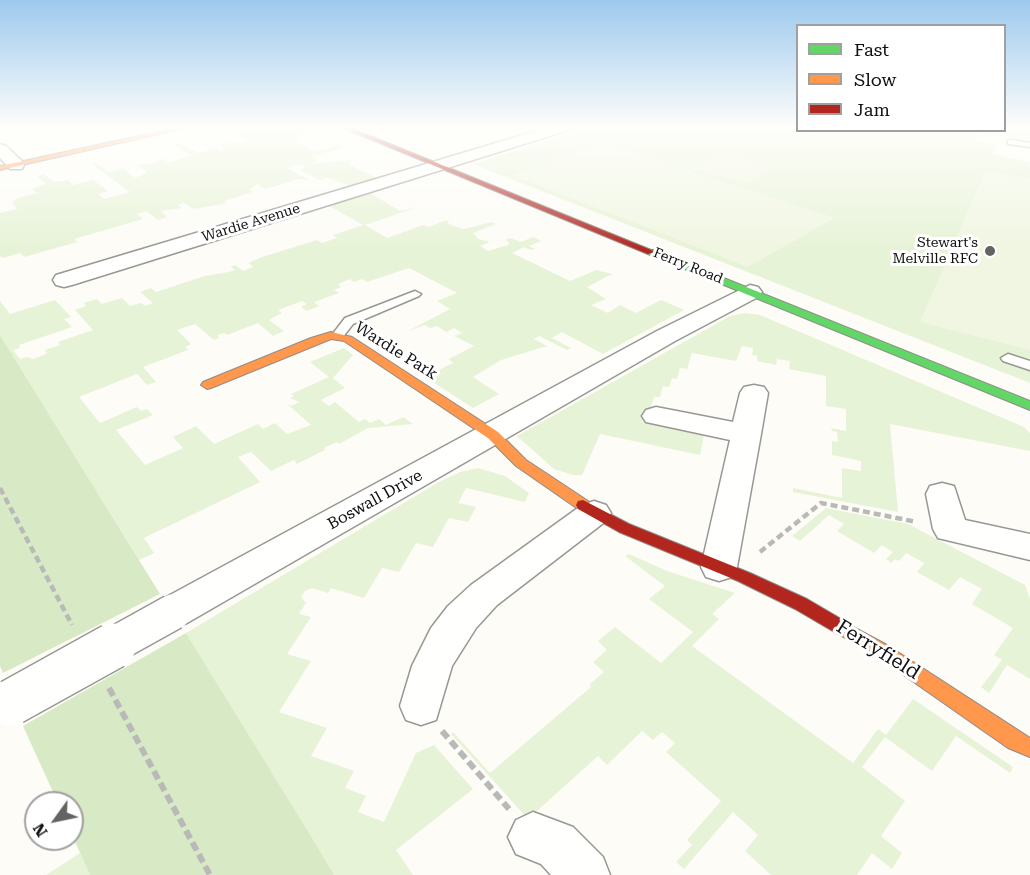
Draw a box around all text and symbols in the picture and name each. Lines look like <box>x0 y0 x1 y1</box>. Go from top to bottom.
legend <box>796 24 1006 132</box>
text: Fast <box>854 39 889 60</box>
text: Slow <box>854 69 896 90</box>
text: Jam <box>854 99 890 120</box>
street label: Wardie Avenue <box>200 200 302 246</box>
place label: Stewart's Melville RFC <box>892 235 978 268</box>
street label: Ferry Road <box>651 244 725 288</box>
marker: Stewart's Melville RFC <box>983 244 997 258</box>
street label: Wardie Park <box>351 318 441 384</box>
street label: Boswall Drive <box>324 466 426 534</box>
street label: Ferryfield <box>832 615 924 685</box>
north arrow <box>24 791 84 851</box>
text: N <box>29 820 51 840</box>

